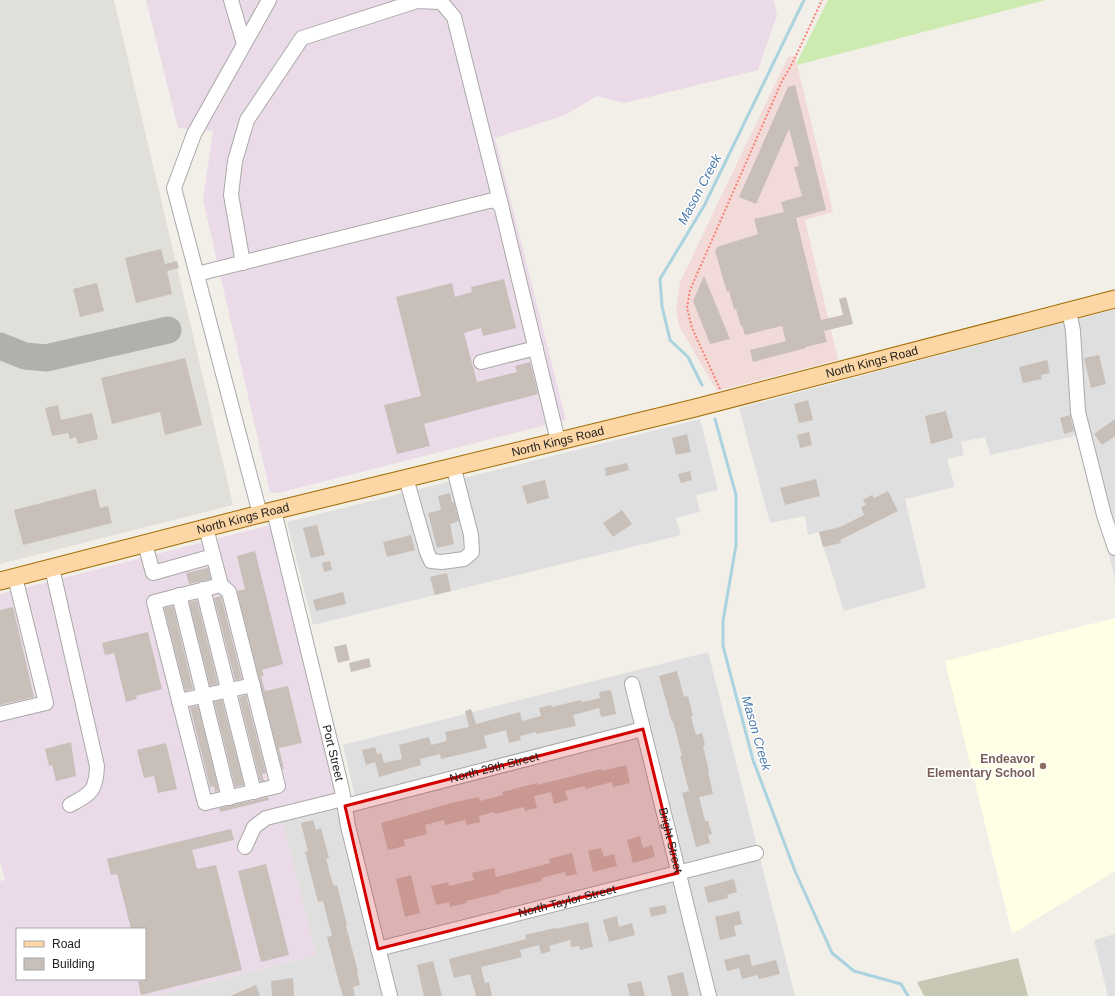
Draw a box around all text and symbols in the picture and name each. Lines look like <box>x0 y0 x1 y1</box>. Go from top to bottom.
water label: Mason Creek <box>675 150 725 227</box>
street label: North Kings Road <box>824 343 920 381</box>
street label: North Kings Road <box>510 423 606 459</box>
street label: North Kings Road <box>195 500 291 537</box>
water label: Mason Creek <box>739 694 775 774</box>
street label: Port Street <box>319 723 347 783</box>
street label: North 29th Street <box>448 749 541 786</box>
place label: Endeavor Elementary School <box>927 752 1035 780</box>
marker: Endeavor Elementary School <box>1038 761 1048 771</box>
street label: Bright Street <box>656 806 686 875</box>
street label: North Taylor Street <box>517 882 618 920</box>
legend <box>16 928 146 980</box>
text: Road <box>52 937 81 951</box>
text: Building <box>52 957 95 971</box>

